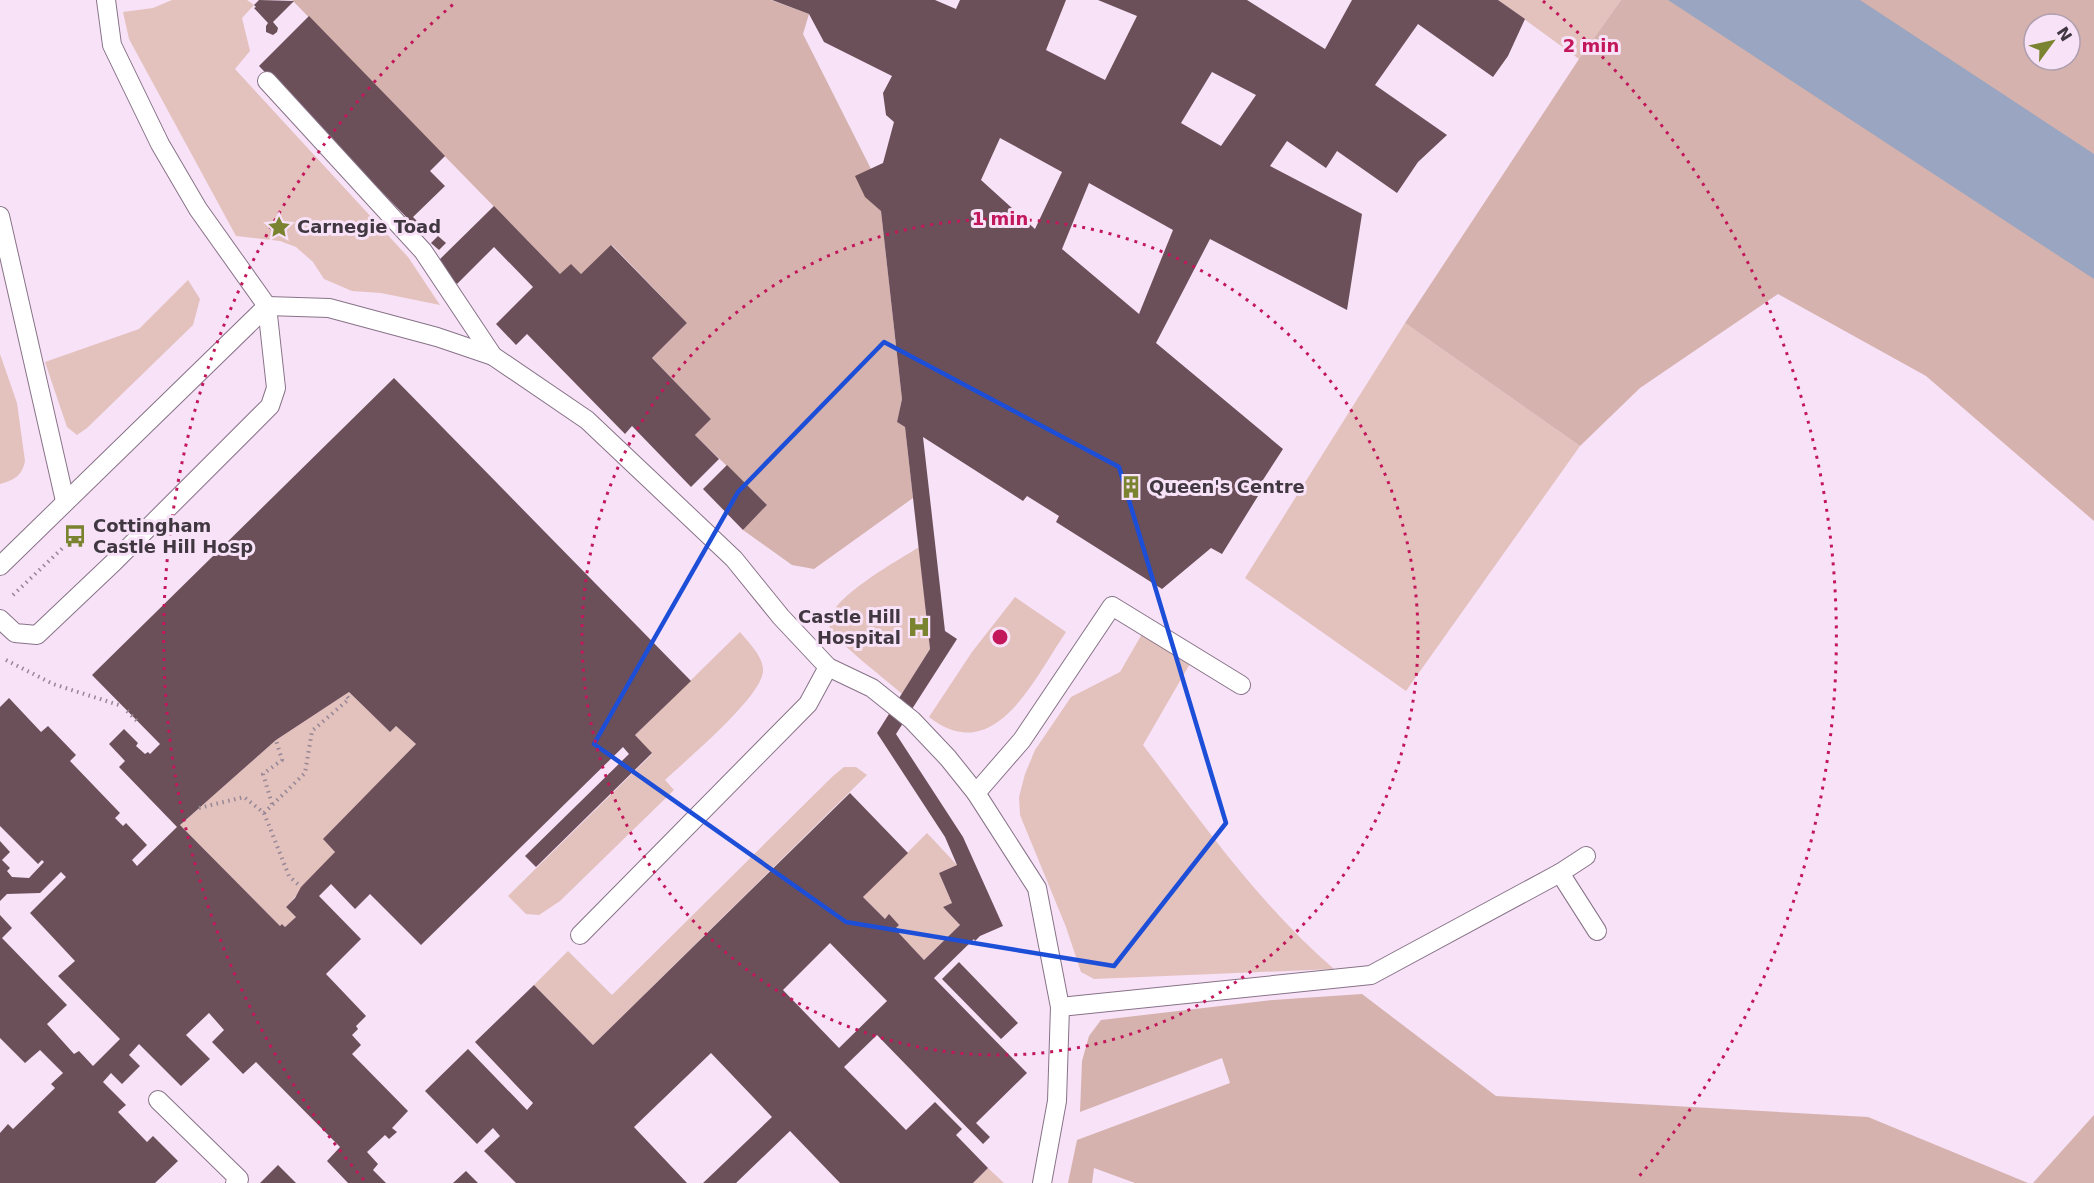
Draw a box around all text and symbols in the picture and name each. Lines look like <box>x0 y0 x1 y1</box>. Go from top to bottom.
north arrow <box>2022 12 2082 72</box>
text: N <box>2053 23 2076 45</box>
text: 2 min <box>1563 35 1619 56</box>
text: 1 min <box>972 208 1028 229</box>
place icon: Carnegie Toad <box>266 214 292 240</box>
place label: Carnegie Toad <box>297 216 441 237</box>
building icon: Queen's Centre <box>1118 474 1144 500</box>
place label: Queen's Centre <box>1149 476 1305 497</box>
place label: Cottingham Castle Hill Hosp <box>93 515 253 557</box>
bus stop icon: Cottingham Castle Hill Hosp <box>62 523 88 549</box>
place label: Castle Hill Hospital <box>798 606 901 648</box>
hospital icon: Castle Hill Hospital <box>906 614 932 640</box>
centre of rings <box>990 627 1010 647</box>

